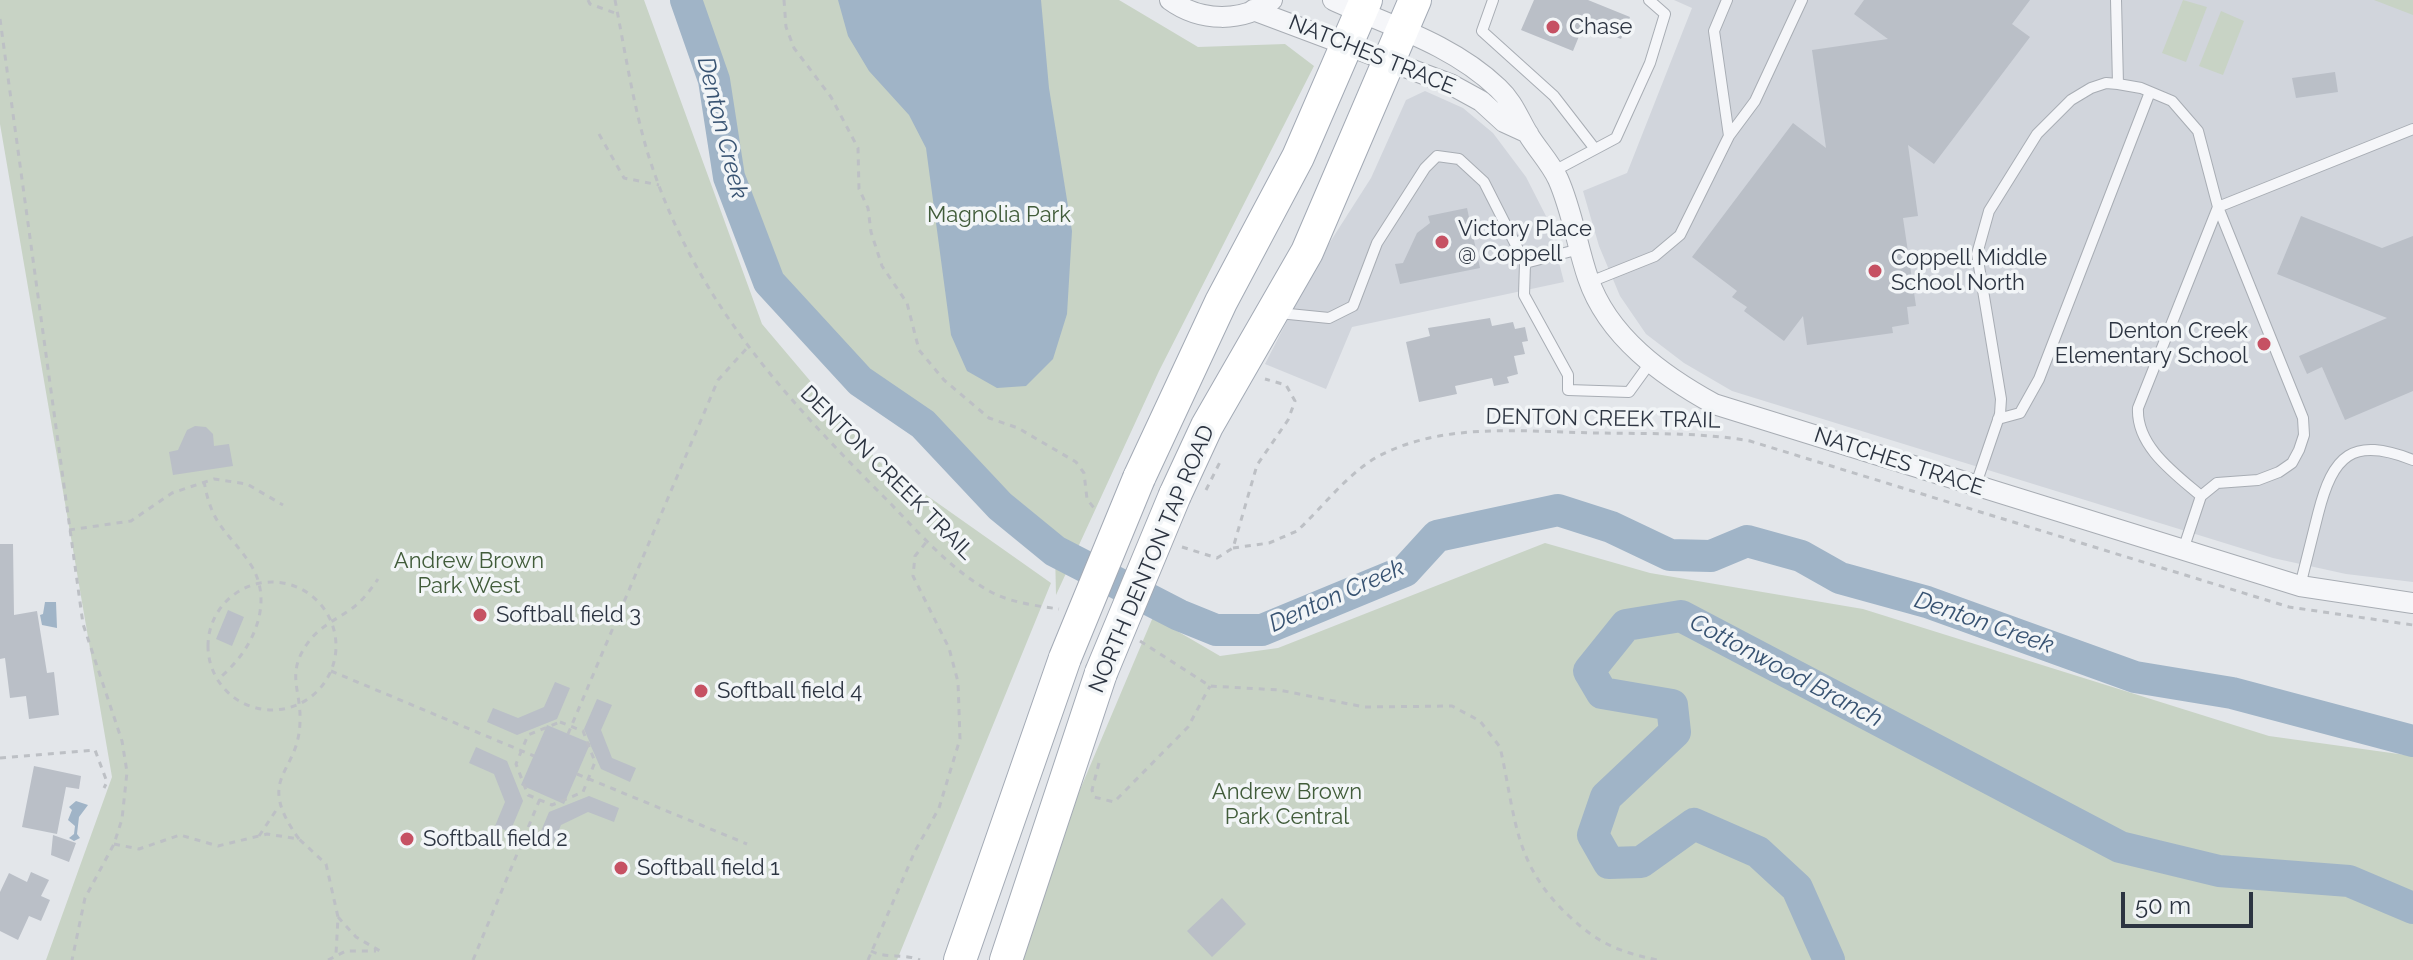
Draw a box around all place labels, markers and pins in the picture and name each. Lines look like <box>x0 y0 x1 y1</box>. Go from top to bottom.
place label: Chase <box>1569 14 1632 40</box>
marker: Chase <box>1544 18 1562 36</box>
place label: Victory Place @ Coppell <box>1458 216 1592 268</box>
marker: Victory Place @ Coppell <box>1433 233 1451 251</box>
place label: Coppell Middle School North <box>1891 245 2047 296</box>
marker: Coppell Middle School North <box>1866 262 1884 280</box>
place label: Denton Creek Elementary School <box>2055 318 2248 370</box>
marker: Denton Creek Elementary School <box>2255 335 2273 353</box>
place label: Softball field 3 <box>496 602 641 628</box>
marker: Softball field 3 <box>471 606 489 624</box>
place label: Softball field 4 <box>717 678 862 704</box>
marker: Softball field 4 <box>692 682 710 700</box>
place label: Softball field 2 <box>423 826 568 852</box>
marker: Softball field 2 <box>398 830 416 848</box>
place label: Softball field 1 <box>637 855 780 881</box>
marker: Softball field 1 <box>612 859 630 877</box>

